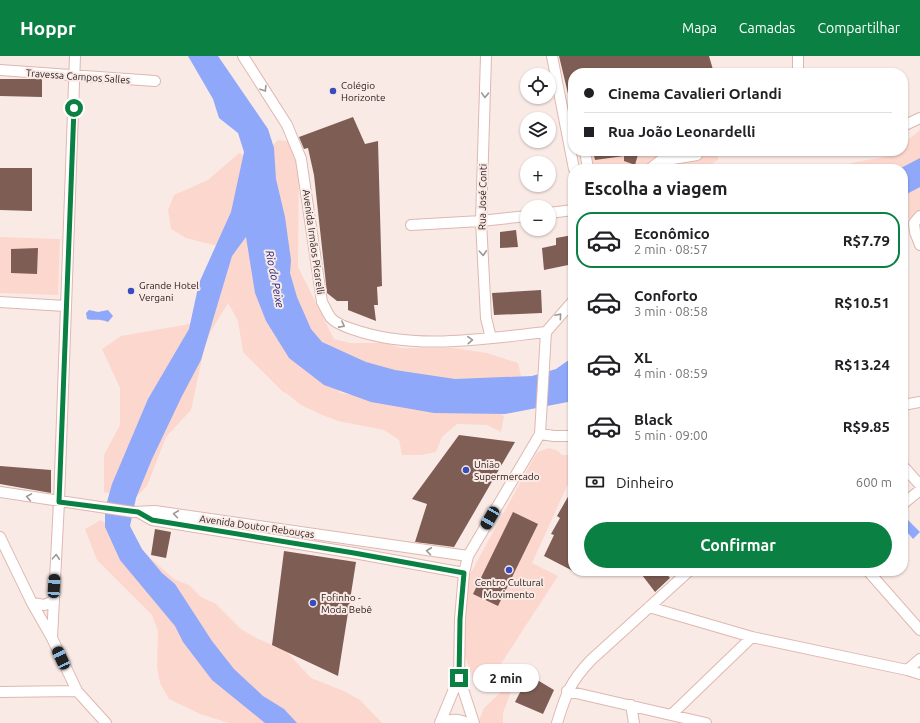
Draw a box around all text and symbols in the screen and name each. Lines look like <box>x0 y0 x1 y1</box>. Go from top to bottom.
text: Hoppr <box>20 17 76 39</box>
text: Mapa <box>682 20 717 36</box>
text: Camadas <box>739 20 795 36</box>
text: Compartilhar <box>817 20 900 36</box>
street label: Travessa Campos Salles <box>26 67 130 86</box>
map controls <box>520 68 556 236</box>
button: locate <box>520 68 556 104</box>
place label: Colégio Horizonte <box>341 80 386 103</box>
one-way arrow <box>259 85 266 92</box>
text: Cinema Cavalieri Orlandi <box>608 85 782 102</box>
marker: Colégio Horizonte <box>328 86 338 96</box>
one-way arrow <box>480 92 489 98</box>
route start <box>65 99 83 117</box>
button: layers <box>520 112 556 148</box>
text: Rua João Leonardelli <box>608 123 756 140</box>
button: + <box>520 156 556 192</box>
street label: Rua José Conti <box>476 164 489 230</box>
text: Escolha a viagem <box>584 178 728 198</box>
street label: Avenida Irmãos Picarelli <box>301 189 326 295</box>
button: − <box>520 200 556 236</box>
icon: car <box>586 222 622 258</box>
text: Econômico <box>634 225 710 242</box>
text: R$7.79 <box>843 232 890 249</box>
text: 2 min · 08:57 <box>634 242 708 256</box>
water label: Rio do Peixe <box>264 249 287 309</box>
one-way arrow <box>478 250 487 256</box>
place label: Grande Hotel Vergani <box>139 280 199 303</box>
icon: car <box>586 284 622 320</box>
marker: Grande Hotel Vergani <box>126 286 136 296</box>
text: Conforto <box>634 287 698 304</box>
text: R$10.51 <box>834 294 890 311</box>
text: 3 min · 08:58 <box>634 304 708 318</box>
one-way arrow <box>555 314 562 321</box>
one-way arrow <box>338 320 346 327</box>
one-way arrow <box>467 335 473 344</box>
icon: car <box>586 346 622 382</box>
text: XL <box>634 349 652 366</box>
text: R$13.24 <box>834 356 890 373</box>
text: 4 min · 08:59 <box>634 366 708 380</box>
icon: car <box>586 408 622 444</box>
text: Black <box>634 411 673 428</box>
text: R$9.85 <box>843 418 890 435</box>
text: 5 min · 09:00 <box>634 428 708 442</box>
place label: União Supermercado <box>474 459 540 482</box>
marker: União Supermercado <box>461 465 471 475</box>
icon: cash <box>584 471 606 493</box>
text: Dinheiro <box>616 474 674 491</box>
text: 600 m <box>856 475 892 489</box>
one-way arrow <box>26 493 33 502</box>
car <box>479 505 501 531</box>
one-way arrow <box>173 510 179 519</box>
street label: Avenida Doutor Rebouças <box>199 513 315 540</box>
button: Confirmar <box>584 522 892 568</box>
one-way arrow <box>426 547 432 556</box>
one-way arrow <box>52 554 60 560</box>
marker: Centro Cultural Movimento <box>504 565 514 575</box>
car <box>47 574 61 598</box>
place label: Centro Cultural Movimento <box>475 577 544 600</box>
place label: Fofinho - Moda Bebê <box>321 592 372 615</box>
marker: Fofinho - Moda Bebê <box>308 598 318 608</box>
car <box>50 645 72 671</box>
callout: 2 min <box>473 664 539 692</box>
route end <box>450 669 468 687</box>
text: 2 min <box>490 671 522 685</box>

